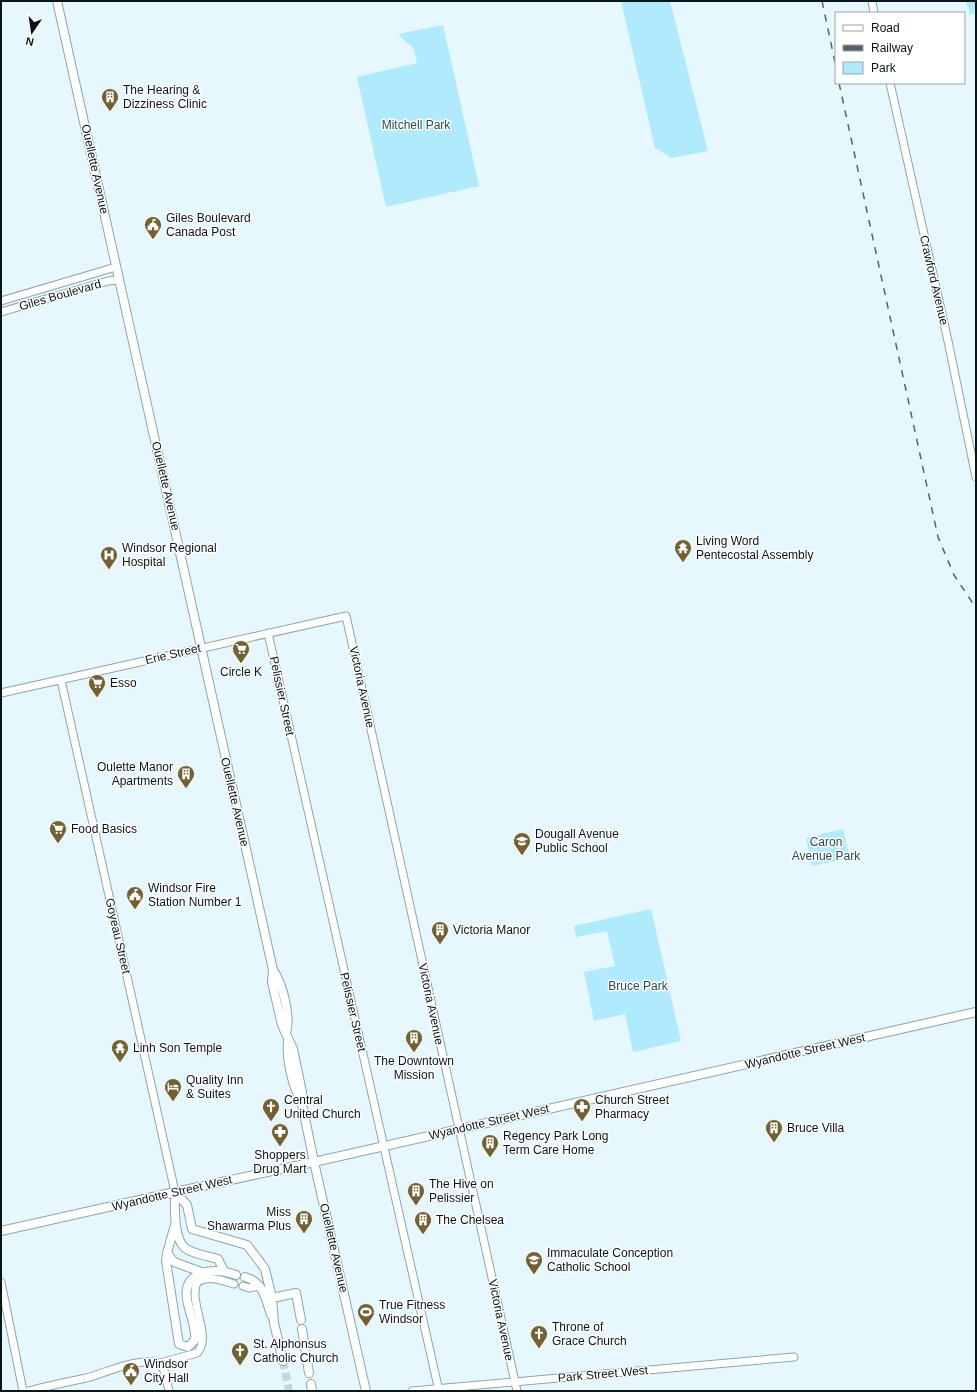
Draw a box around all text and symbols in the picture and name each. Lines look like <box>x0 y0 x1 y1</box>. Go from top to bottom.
north arrow <box>12 12 52 52</box>
legend <box>835 12 965 84</box>
text: Road <box>871 21 900 35</box>
text: N <box>24 35 35 48</box>
text: Railway <box>871 41 913 55</box>
text: Park <box>871 61 897 75</box>
place label: The Hearing & Dizziness Clinic <box>123 83 207 111</box>
building icon: The Hearing & Dizziness Clinic <box>100 87 120 112</box>
park label: Mitchell Park <box>382 118 451 132</box>
street label: Ouellette Avenue <box>79 123 111 215</box>
place label: Giles Boulevard Canada Post <box>166 211 251 239</box>
public building icon: Giles Boulevard Canada Post <box>143 215 163 240</box>
street label: Crawford Avenue <box>917 234 951 327</box>
street label: Giles Boulevard <box>17 277 103 313</box>
street label: Ouellette Avenue <box>149 440 183 532</box>
place label: Living Word Pentecostal Assembly <box>696 534 813 562</box>
temple icon: Living Word Pentecostal Assembly <box>673 538 693 563</box>
place label: Windsor Regional Hospital <box>122 541 217 569</box>
hospital icon: Windsor Regional Hospital <box>99 545 119 570</box>
supermarket icon: Circle K <box>231 639 251 664</box>
street label: Erie Street <box>144 641 203 667</box>
street label: Victoria Avenue <box>347 645 378 729</box>
street label: Pelissier Street <box>267 655 297 738</box>
place label: Circle K <box>220 665 262 679</box>
supermarket icon: Esso <box>87 673 107 698</box>
place label: Esso <box>110 676 137 690</box>
street label: Ouellette Avenue <box>218 756 252 848</box>
place label: Oulette Manor Apartments <box>97 760 173 788</box>
building icon: Oulette Manor Apartments <box>176 764 196 789</box>
supermarket icon: Food Basics <box>48 819 68 844</box>
place label: Food Basics <box>71 822 137 836</box>
place label: Dougall Avenue Public School <box>535 827 619 855</box>
school or university icon: Dougall Avenue Public School <box>512 831 532 856</box>
park label: Caron Avenue Park <box>792 835 861 863</box>
place label: Windsor Fire Station Number 1 <box>148 881 242 909</box>
public building icon: Windsor Fire Station Number 1 <box>125 885 145 910</box>
street label: Goyeau Street <box>102 897 134 976</box>
building icon: Victoria Manor <box>430 920 450 945</box>
place label: Victoria Manor <box>453 923 530 937</box>
street label: Victoria Avenue <box>416 962 447 1046</box>
street label: Pelissier Street <box>337 971 369 1054</box>
park label: Bruce Park <box>608 979 669 993</box>
building icon: The Downtown Mission <box>404 1028 424 1053</box>
street label: Wyandotte Street West <box>743 1030 867 1072</box>
temple icon: Linh Son Temple <box>110 1038 130 1063</box>
place label: Linh Son Temple <box>133 1041 223 1055</box>
place label: The Downtown Mission <box>374 1054 454 1082</box>
place label: Quality Inn & Suites <box>186 1073 243 1101</box>
hotel icon: Quality Inn & Suites <box>163 1077 183 1102</box>
place label: Central United Church <box>284 1093 361 1121</box>
place label: Church Street Pharmacy <box>595 1093 670 1121</box>
church icon: Central United Church <box>261 1097 281 1122</box>
pharmacy icon: Church Street Pharmacy <box>572 1097 592 1122</box>
street label: Wyandotte Street West <box>427 1101 551 1143</box>
building icon: Bruce Villa <box>764 1118 784 1143</box>
place label: Bruce Villa <box>787 1121 844 1135</box>
pharmacy icon: Shoppers Drug Mart <box>270 1122 290 1147</box>
place label: Regency Park Long Term Care Home <box>503 1129 608 1157</box>
building icon: Regency Park Long Term Care Home <box>480 1133 500 1158</box>
place label: Shoppers Drug Mart <box>253 1148 307 1176</box>
street label: Wyandotte Street West <box>110 1172 234 1214</box>
place label: The Hive on Pelissier <box>429 1177 494 1205</box>
building icon: The Hive on Pelissier <box>406 1181 426 1206</box>
street label: Ouellette Avenue <box>317 1202 351 1294</box>
place label: Miss Shawarma Plus <box>207 1205 291 1233</box>
building icon: Miss Shawarma Plus <box>294 1209 314 1234</box>
building icon: The Chelsea <box>413 1210 433 1235</box>
place label: The Chelsea <box>436 1213 504 1227</box>
place label: Immaculate Conception Catholic School <box>547 1246 673 1274</box>
school or university icon: Immaculate Conception Catholic School <box>524 1250 544 1275</box>
street label: Victoria Avenue <box>486 1278 517 1362</box>
place label: True Fitness Windsor <box>379 1298 445 1326</box>
sports icon: True Fitness Windsor <box>356 1302 376 1327</box>
place label: Throne of Grace Church <box>552 1320 627 1348</box>
church icon: Throne of Grace Church <box>529 1324 549 1349</box>
place label: St. Alphonsus Catholic Church <box>253 1337 338 1365</box>
church icon: St. Alphonsus Catholic Church <box>230 1341 250 1366</box>
place label: Windsor City Hall <box>144 1357 189 1385</box>
public building icon: Windsor City Hall <box>121 1361 141 1386</box>
street label: Park Street West <box>557 1363 649 1385</box>

